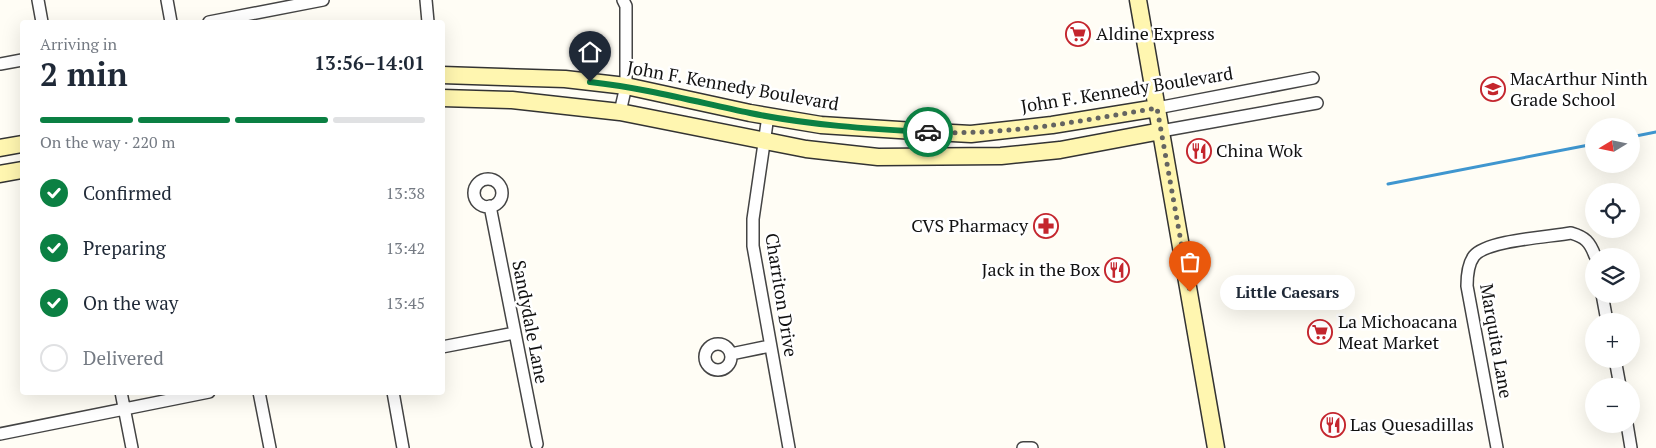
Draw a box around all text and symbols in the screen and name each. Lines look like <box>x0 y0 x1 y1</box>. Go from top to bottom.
supermarket icon: Aldine Express <box>1065 21 1091 47</box>
place label: Aldine Express <box>1096 21 1215 45</box>
pin <box>569 31 611 82</box>
text: Arriving in <box>40 33 117 55</box>
icon: home <box>576 38 604 66</box>
text: 13:56–14:01 <box>314 50 425 75</box>
text: 2 min <box>40 53 128 95</box>
street label: John F. Kennedy Boulevard <box>625 55 841 115</box>
street label: John F. Kennedy Boulevard <box>1019 60 1235 118</box>
place label: MacArthur Ninth Grade School <box>1510 66 1648 111</box>
school or university icon: MacArthur Ninth Grade School <box>1480 76 1506 102</box>
courier <box>903 107 953 157</box>
icon: car <box>914 118 942 146</box>
north arrow <box>1585 118 1640 172</box>
map controls <box>1585 118 1640 433</box>
text: On the way · 220 m <box>40 131 175 153</box>
restaurant icon: China Wok <box>1186 138 1212 164</box>
place label: China Wok <box>1216 138 1303 162</box>
icon: check <box>40 179 68 207</box>
text: Confirmed <box>83 180 172 205</box>
text: 13:38 <box>386 182 425 204</box>
button: locate <box>1585 183 1640 238</box>
place label: CVS Pharmacy <box>911 213 1029 237</box>
pharmacy icon: CVS Pharmacy <box>1033 213 1059 239</box>
street label: Charriton Drive <box>760 231 804 359</box>
icon: check <box>40 234 68 262</box>
text: Preparing <box>83 235 166 260</box>
text: 13:42 <box>386 237 425 259</box>
pin <box>1169 241 1211 292</box>
icon: bag <box>1176 248 1204 276</box>
button: layers <box>1585 248 1640 303</box>
place label: Jack in the Box <box>981 257 1101 281</box>
restaurant icon: Jack in the Box <box>1104 257 1130 283</box>
street label: Sandydale Lane <box>507 258 555 386</box>
callout: Little Caesars <box>1220 274 1355 310</box>
text: Little Caesars <box>1236 281 1339 303</box>
street label: Marquita Lane <box>1475 282 1519 400</box>
icon: check <box>40 289 68 317</box>
text: On the way <box>83 290 178 315</box>
text: 13:45 <box>386 292 425 314</box>
place label: La Michoacana Meat Market <box>1338 309 1458 354</box>
button: + <box>1585 313 1640 368</box>
supermarket icon: La Michoacana Meat Market <box>1307 319 1333 345</box>
text: Delivered <box>83 345 164 370</box>
button: − <box>1585 378 1640 433</box>
restaurant icon: Las Quesadillas <box>1320 412 1346 438</box>
place label: Las Quesadillas <box>1350 412 1474 436</box>

